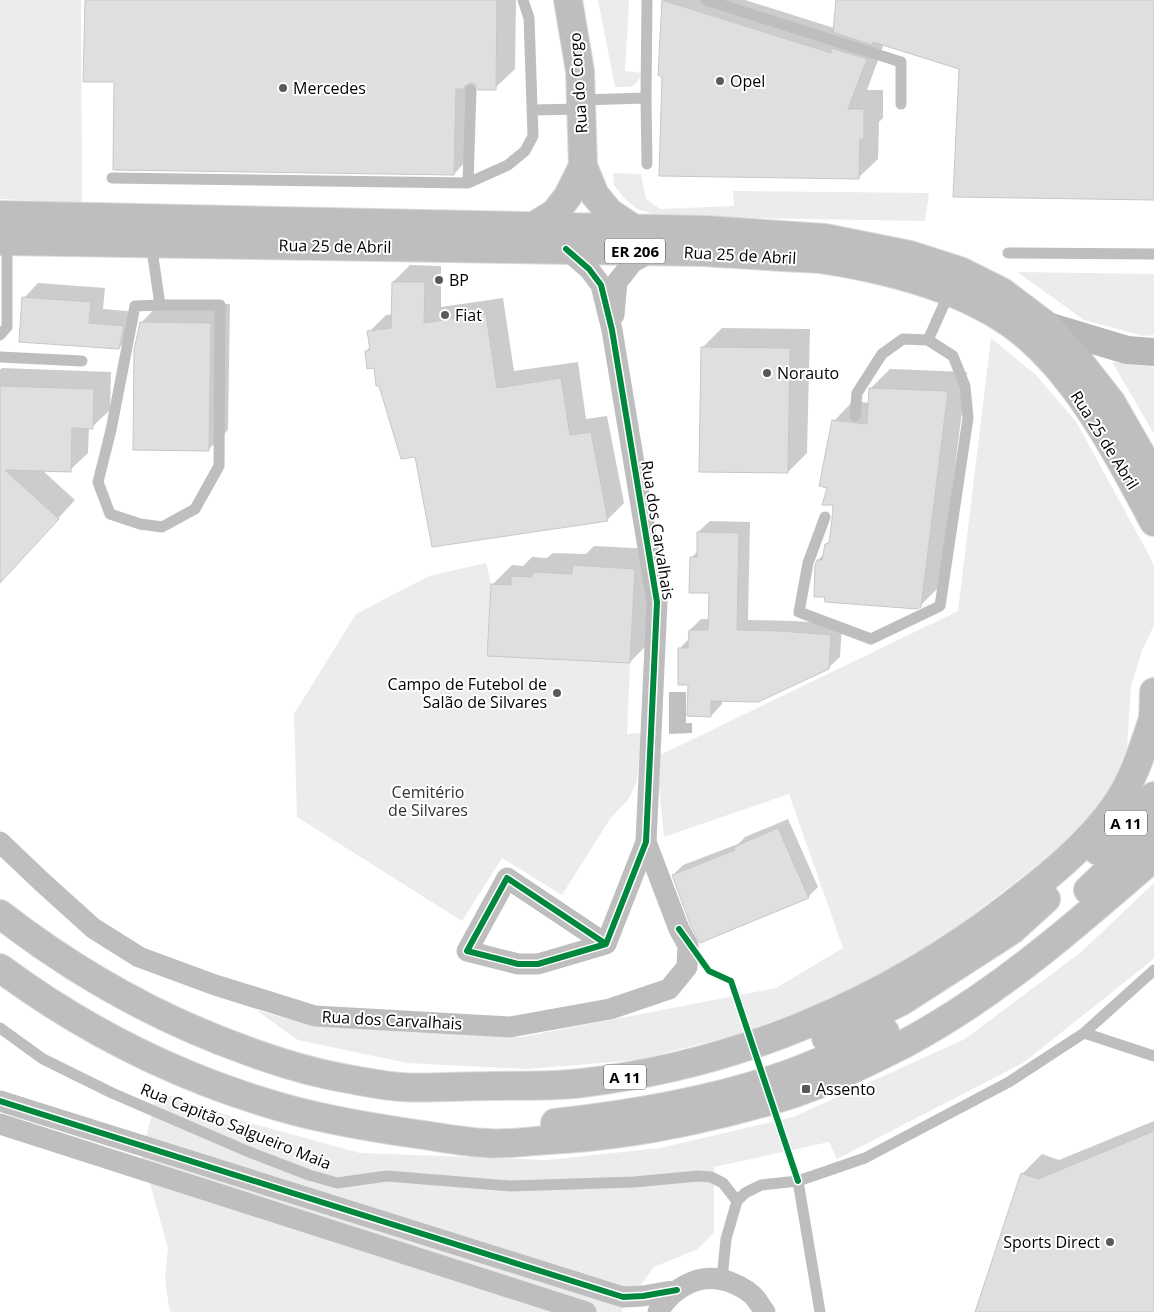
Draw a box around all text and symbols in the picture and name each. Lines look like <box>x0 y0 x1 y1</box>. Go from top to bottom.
street label: Rua do Corgo <box>564 32 592 134</box>
place label: Opel <box>730 70 765 92</box>
marker: Opel <box>714 75 726 87</box>
place label: Mercedes <box>293 77 366 99</box>
marker: Mercedes <box>277 82 289 94</box>
street label: Rua 25 de Abril <box>278 234 392 258</box>
road number: ER 206 <box>605 238 665 264</box>
street label: Rua 25 de Abril <box>683 241 797 269</box>
place label: BP <box>449 269 469 291</box>
marker: BP <box>433 274 445 286</box>
place label: Fiat <box>455 304 482 326</box>
marker: Fiat <box>439 309 451 321</box>
place label: Norauto <box>777 362 839 384</box>
marker: Norauto <box>761 367 773 379</box>
street label: Rua 25 de Abril <box>1066 386 1144 494</box>
street label: Rua dos Carvalhais <box>636 459 680 601</box>
place label: Campo de Futebol de Salão de Silvares <box>388 673 547 713</box>
marker: Campo de Futebol de Salão de Silvares <box>551 687 563 699</box>
park label: Cemitério de Silvares <box>388 781 468 821</box>
road number: A 11 <box>1105 810 1147 836</box>
street label: Rua dos Carvalhais <box>321 1005 463 1035</box>
road number: A 11 <box>604 1064 646 1090</box>
street label: Rua Capitão Salgueiro Maia <box>137 1078 335 1174</box>
place label: Assento <box>816 1078 876 1100</box>
marker: Assento <box>800 1083 812 1095</box>
place label: Sports Direct <box>1003 1231 1100 1253</box>
marker: Sports Direct <box>1104 1236 1116 1248</box>

